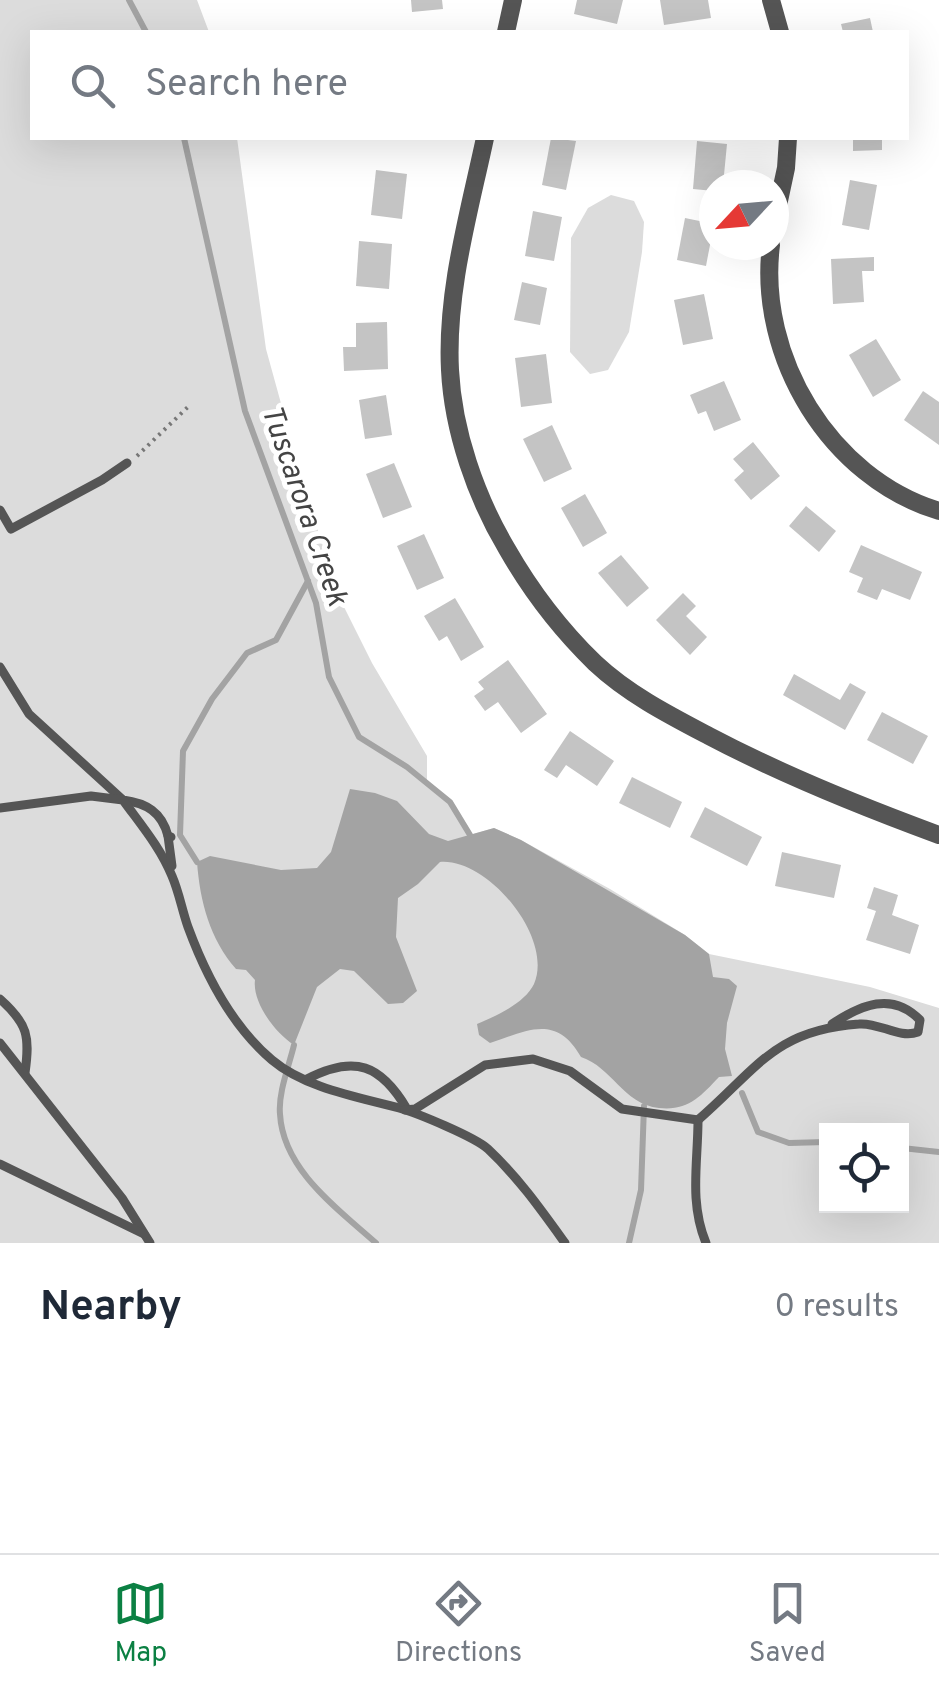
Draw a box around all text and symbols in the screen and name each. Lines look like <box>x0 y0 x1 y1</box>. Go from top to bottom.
search box <box>30 30 909 140</box>
icon: search <box>65 58 120 113</box>
text: Search here <box>145 61 348 110</box>
north arrow <box>699 170 789 260</box>
water label: Tuscarora Creek <box>251 401 355 612</box>
map controls <box>819 1123 909 1213</box>
button: locate <box>819 1123 909 1213</box>
text: Nearby <box>40 1282 182 1335</box>
text: 0 results <box>774 1288 899 1328</box>
tab: Map <box>113 1576 168 1672</box>
tab: Directions <box>395 1576 522 1672</box>
tab: Saved <box>749 1576 826 1672</box>

